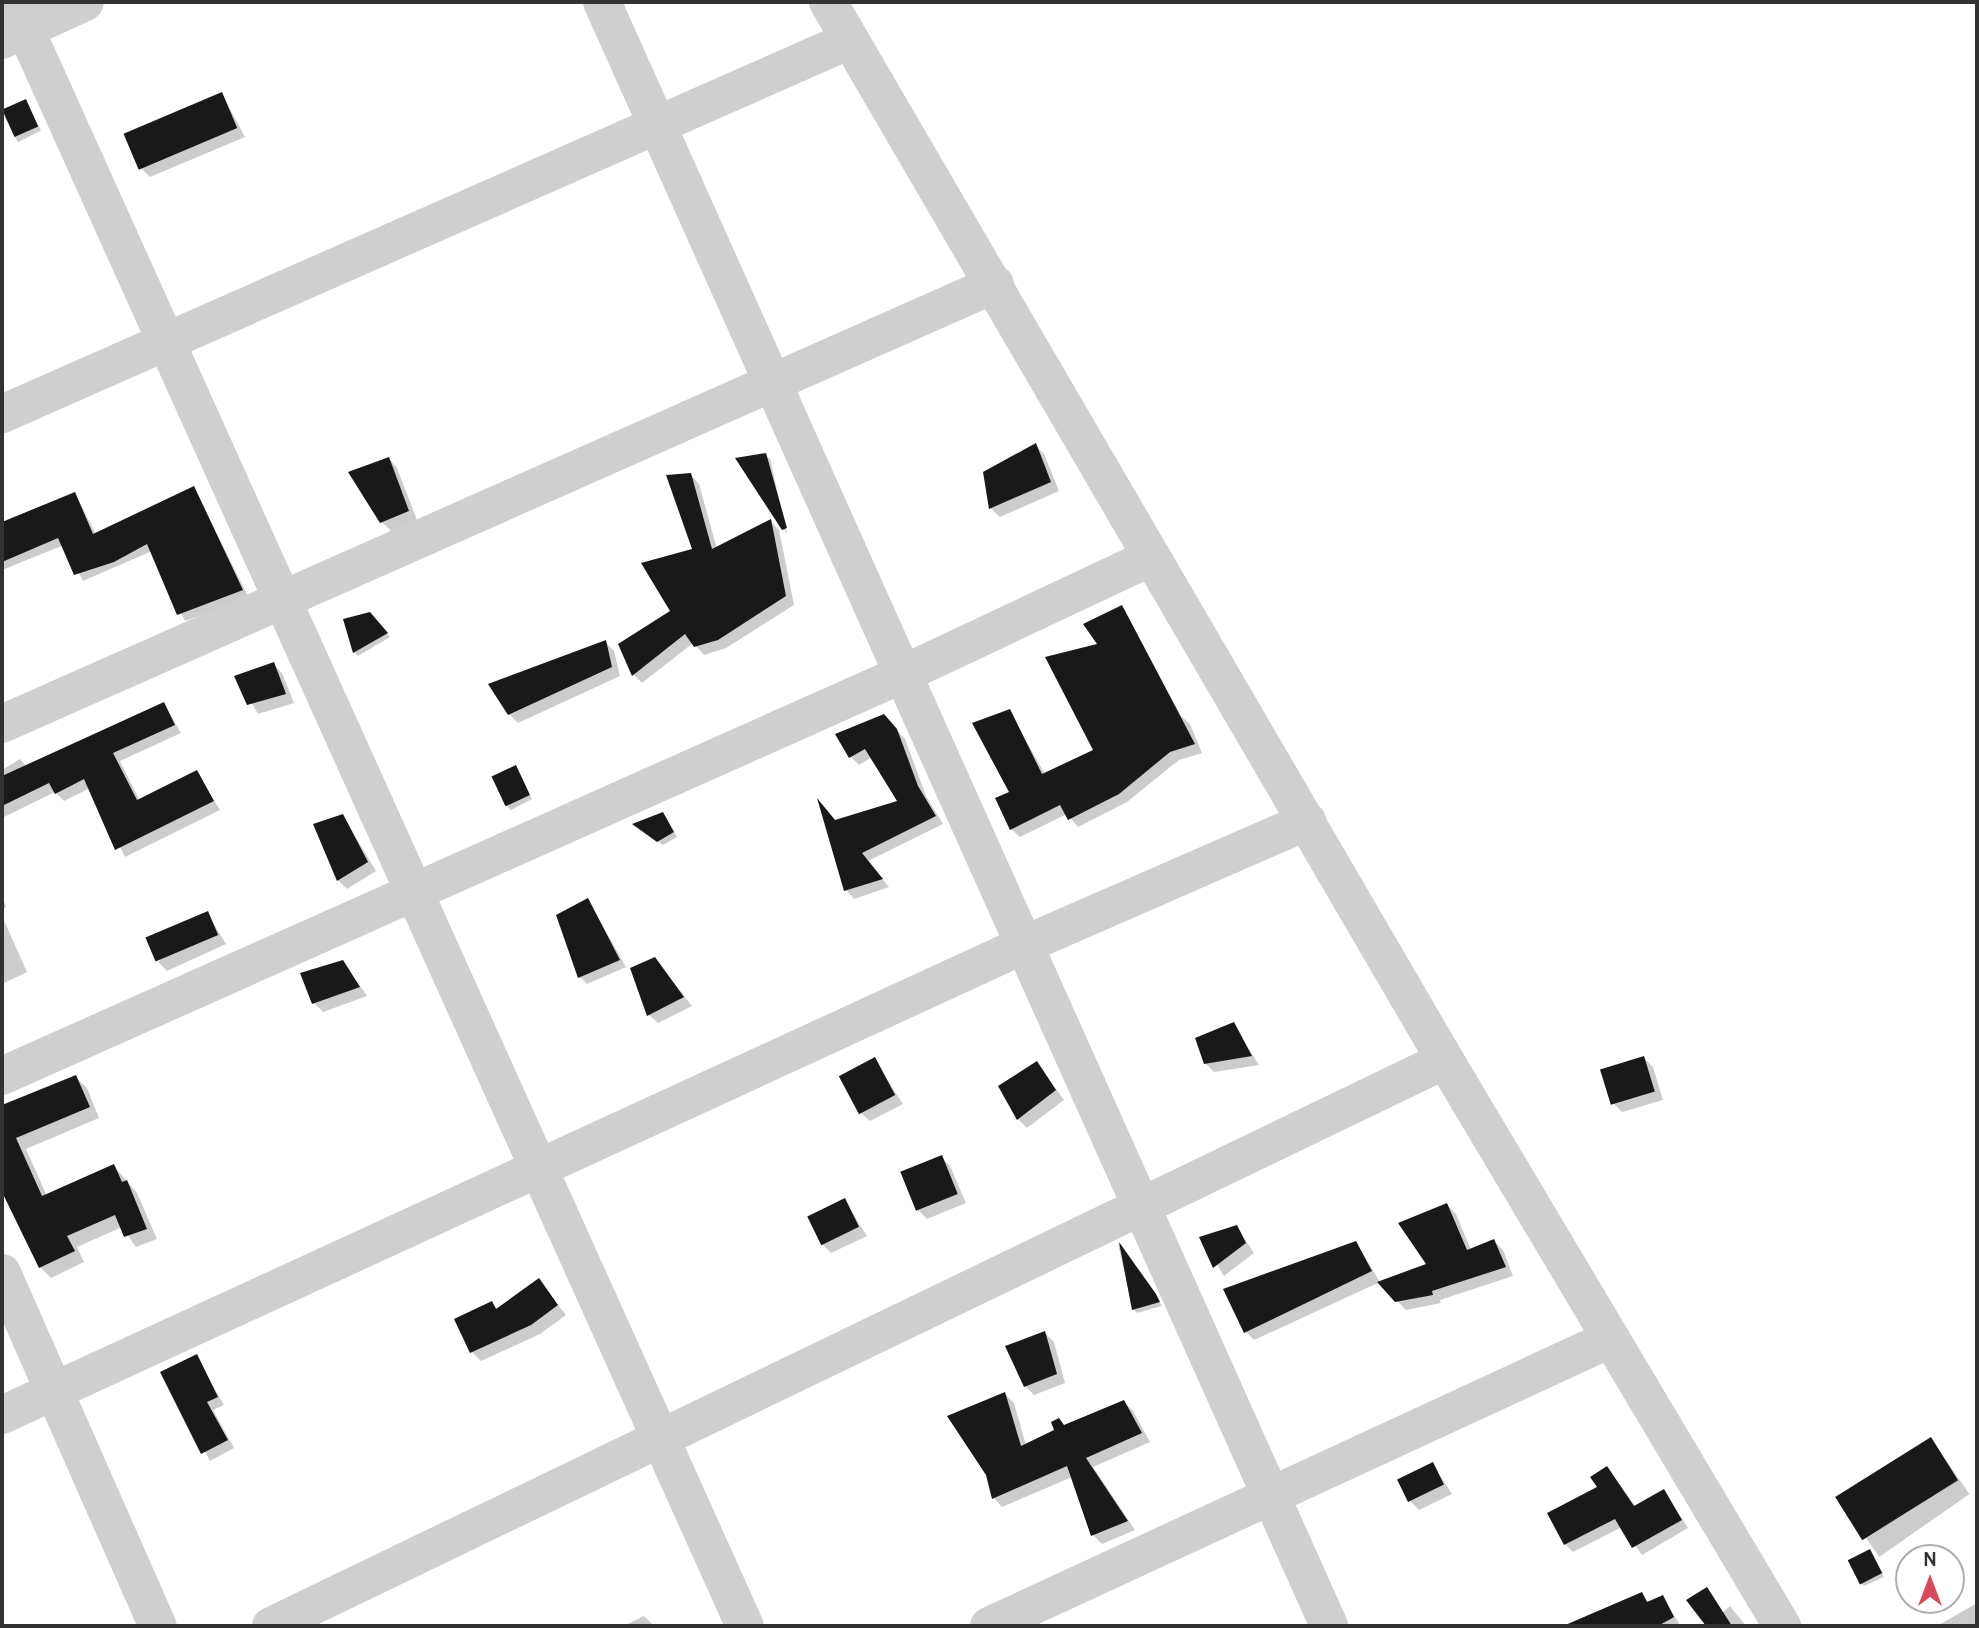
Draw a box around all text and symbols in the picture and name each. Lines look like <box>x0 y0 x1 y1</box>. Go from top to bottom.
north arrow <box>1895 1544 1965 1614</box>
text: N <box>1923 1548 1937 1571</box>

